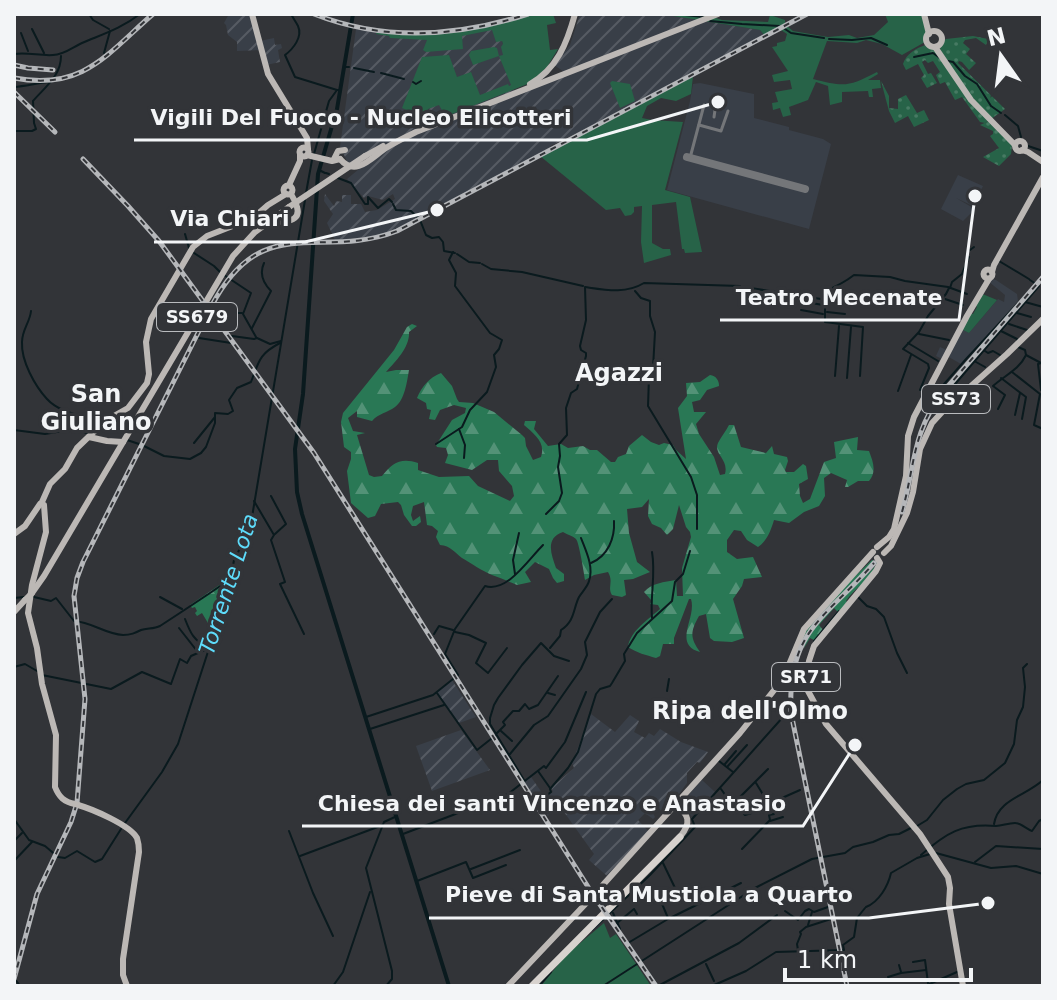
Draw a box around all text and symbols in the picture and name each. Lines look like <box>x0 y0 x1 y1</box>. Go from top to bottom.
north arrow <box>961 16 1041 96</box>
text: N <box>984 23 1008 51</box>
callout: Vigili Del Fuoco - Nucleo Elicotteri <box>134 94 587 140</box>
text: Vigili Del Fuoco - Nucleo Elicotteri <box>151 105 571 130</box>
callout: Via Chiari <box>154 196 305 242</box>
text: Via Chiari <box>170 206 290 231</box>
callout: Teatro Mecenate <box>720 274 959 320</box>
text: Teatro Mecenate <box>736 285 942 310</box>
road number: SS679 <box>157 303 237 331</box>
district label: Agazzi <box>575 359 663 387</box>
district label: San Giuliano <box>40 380 152 436</box>
road number: SS73 <box>922 385 990 413</box>
water label: Torrente Lota <box>194 511 263 658</box>
road number: SR71 <box>772 663 840 691</box>
district label: Ripa dell'Olmo <box>652 697 848 725</box>
callout: Chiesa dei santi Vincenzo e Anastasio <box>302 780 803 826</box>
text: Chiesa dei santi Vincenzo e Anastasio <box>318 791 786 816</box>
callout: Pieve di Santa Mustiola a Quarto <box>429 872 869 918</box>
text: Pieve di Santa Mustiola a Quarto <box>445 882 853 907</box>
scale bar <box>785 932 971 982</box>
text: 1 km <box>797 946 857 974</box>

